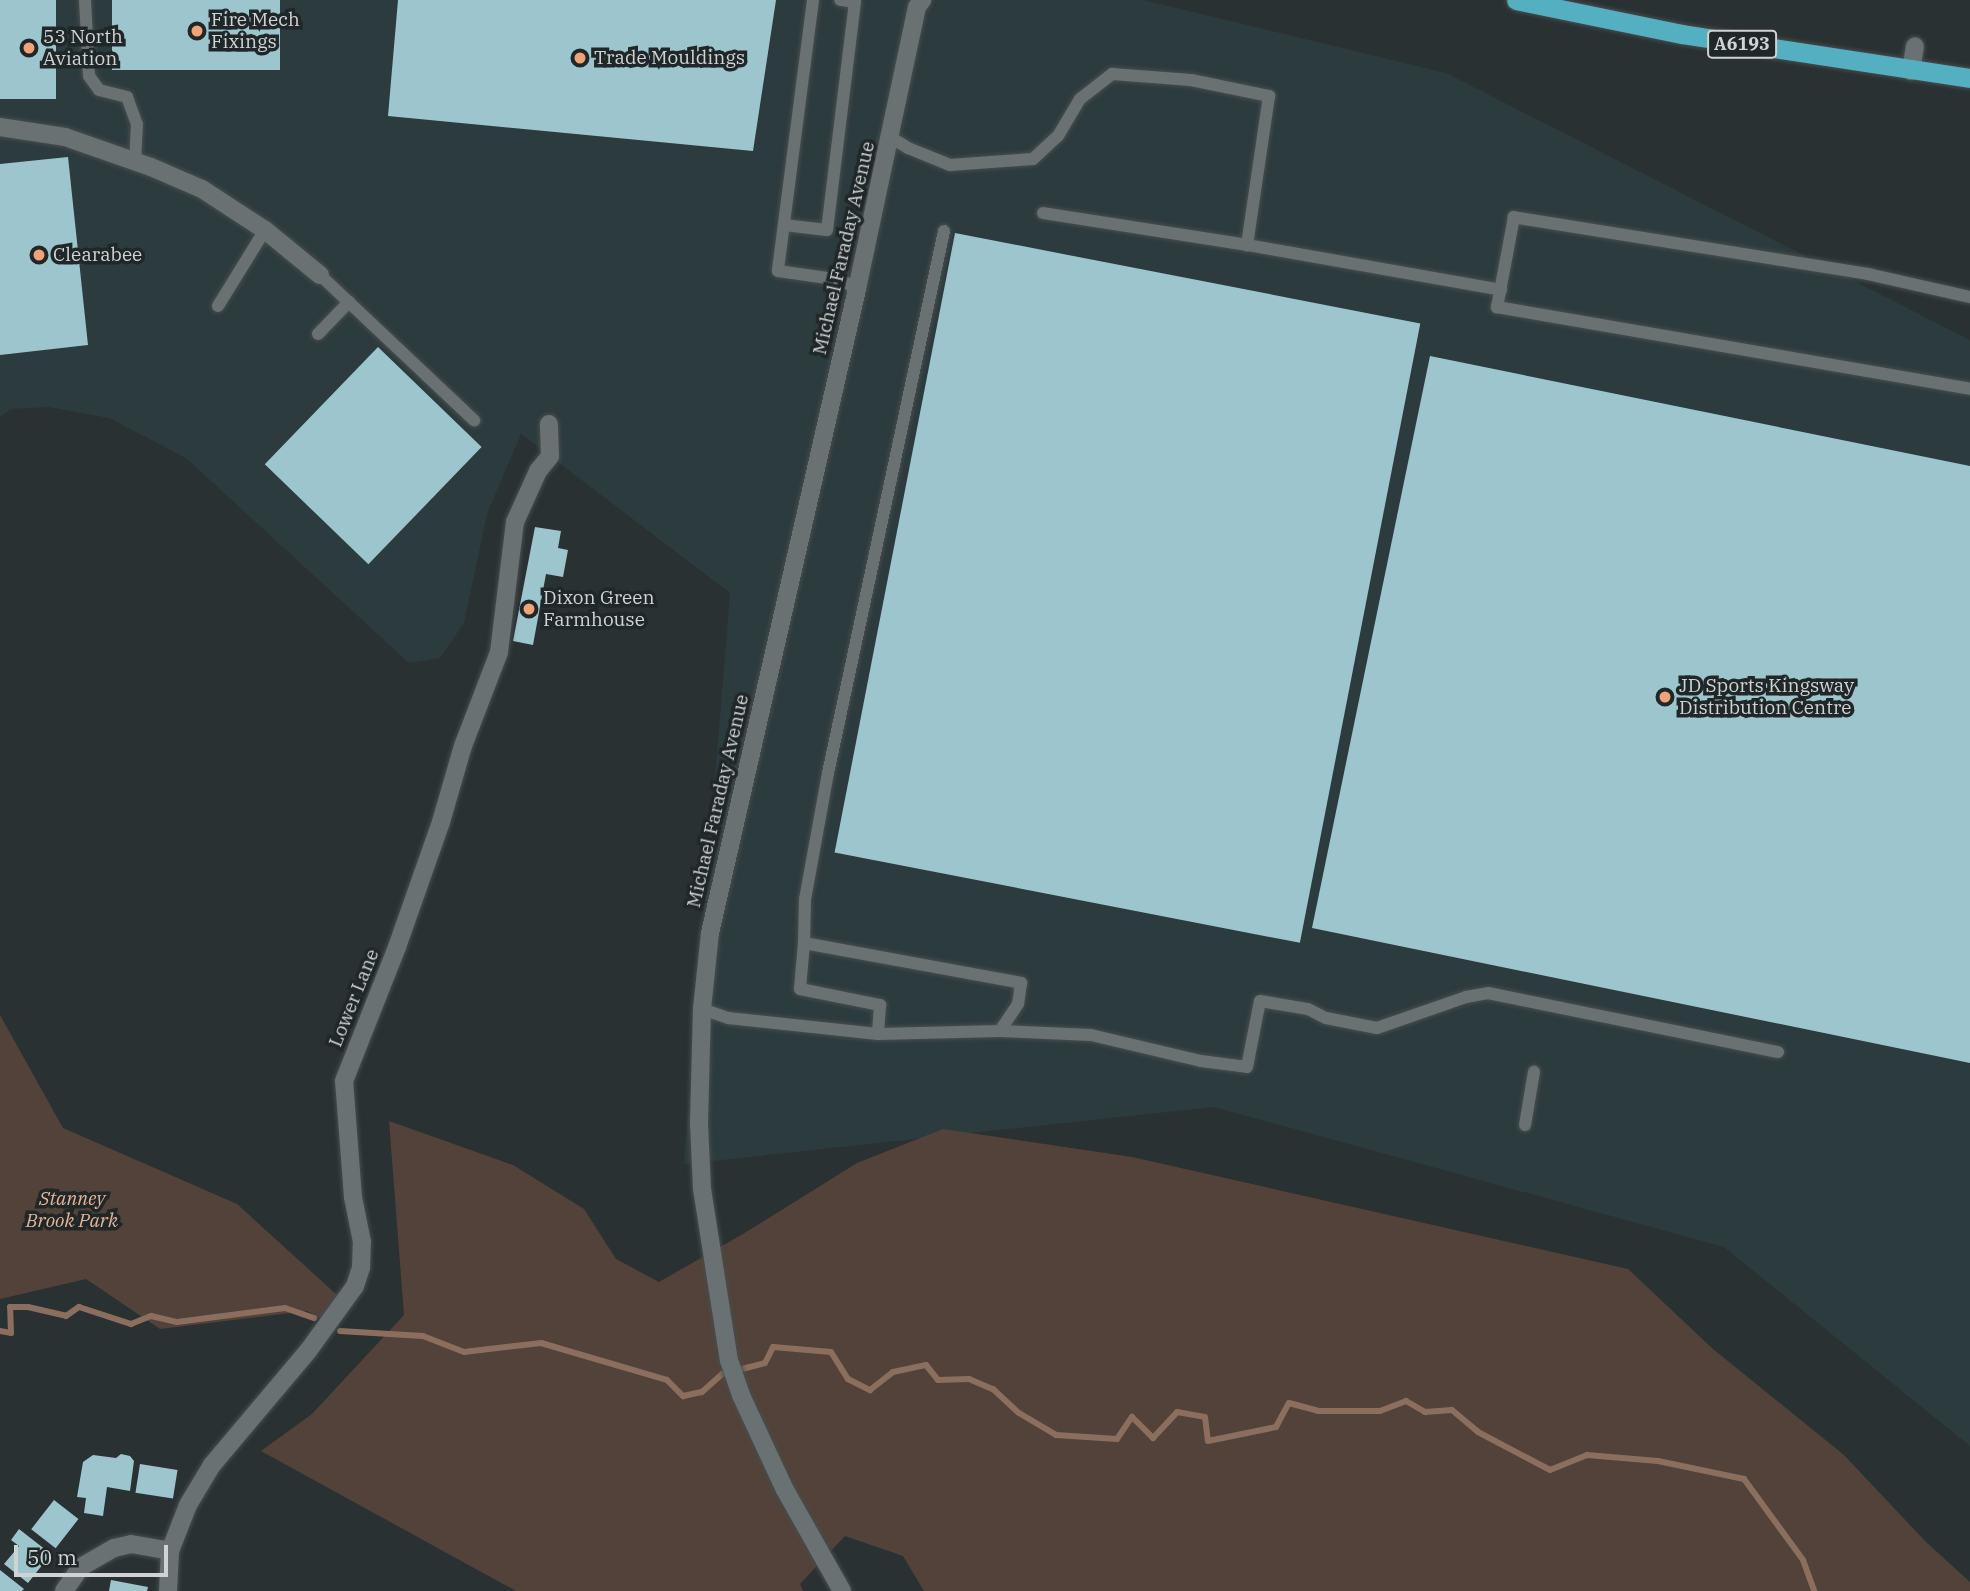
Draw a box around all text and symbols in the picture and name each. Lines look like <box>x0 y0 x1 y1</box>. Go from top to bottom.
place label: Fire Mech Fixings <box>211 9 300 53</box>
marker: Fire Mech Fixings <box>189 23 205 39</box>
place label: 53 North Aviation <box>43 26 123 70</box>
road number: A6193 <box>1707 29 1777 58</box>
marker: 53 North Aviation <box>21 40 37 56</box>
place label: Trade Mouldings <box>594 47 745 69</box>
marker: Trade Mouldings <box>572 50 588 66</box>
street label: Michael Faraday Avenue <box>808 139 880 357</box>
place label: Clearabee <box>53 244 142 266</box>
marker: Clearabee <box>31 247 47 263</box>
place label: Dixon Green Farmhouse <box>543 587 655 631</box>
marker: Dixon Green Farmhouse <box>521 601 537 617</box>
place label: JD Sports Kingsway Distribution Centre <box>1679 675 1854 719</box>
marker: JD Sports Kingsway Distribution Centre <box>1657 689 1673 705</box>
street label: Michael Faraday Avenue <box>682 692 754 910</box>
street label: Lower Lane <box>324 946 384 1050</box>
park label: Stanney Brook Park <box>26 1188 118 1232</box>
scale bar <box>18 1532 172 1576</box>
text: 50 m <box>27 1543 77 1571</box>

